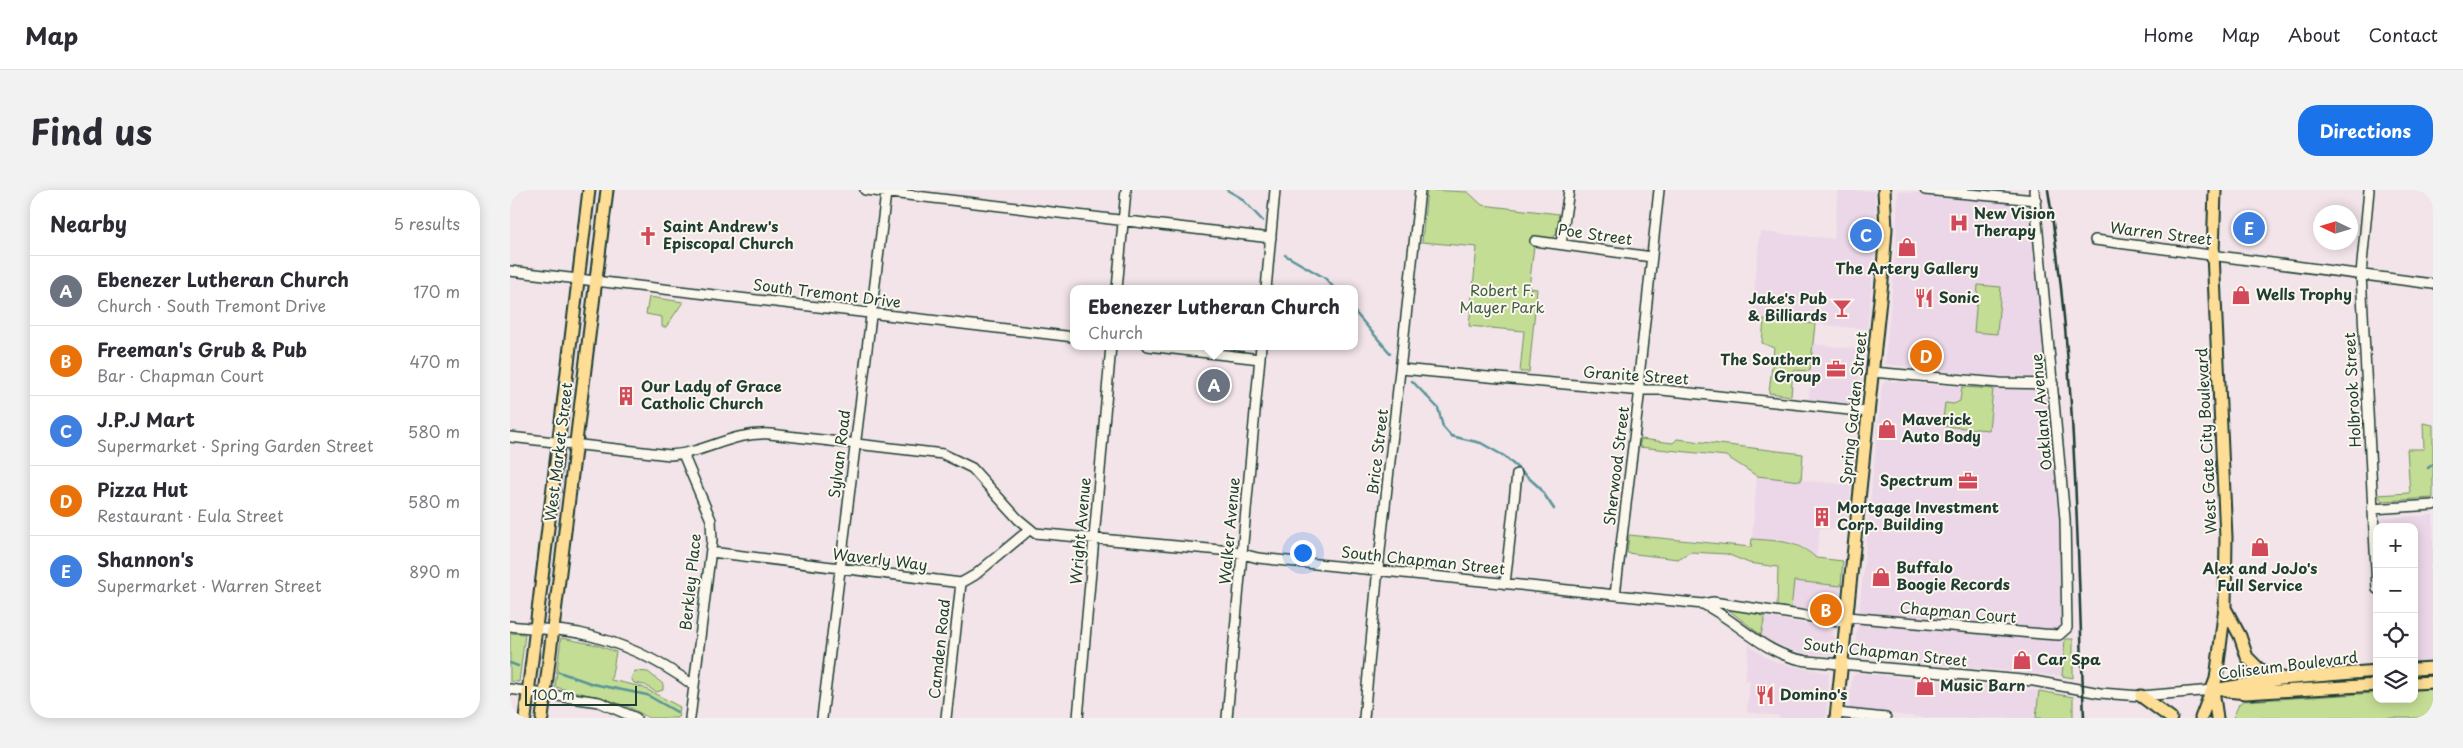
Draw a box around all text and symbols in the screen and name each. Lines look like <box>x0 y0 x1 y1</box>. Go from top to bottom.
text: Map <box>25 17 78 53</box>
text: Home <box>2143 21 2193 48</box>
text: Map <box>2221 21 2260 48</box>
text: About <box>2288 21 2340 48</box>
text: Contact <box>2368 21 2438 48</box>
text: Find us <box>30 104 152 157</box>
button: Directions <box>2298 105 2433 156</box>
place label: New Vision Therapy <box>1974 201 2055 241</box>
north arrow <box>2313 205 2358 250</box>
text: Nearby <box>50 207 127 239</box>
pin: E <box>2233 209 2265 247</box>
text: 5 results <box>393 211 460 235</box>
hospital icon: New Vision Therapy <box>1948 212 1970 234</box>
place label: Saint Andrew's Episcopal Church <box>663 214 794 254</box>
street label: Warren Street <box>2109 215 2213 250</box>
pin: C <box>1850 216 1882 254</box>
street label: Poe Street <box>1557 217 1634 250</box>
church icon: Saint Andrew's Episcopal Church <box>637 225 659 247</box>
shop icon: The Artery Gallery <box>1896 236 1918 258</box>
place label: The Artery Gallery <box>1836 256 1979 279</box>
text: Ebenezer Lutheran Church <box>97 265 349 293</box>
street label: South Tremont Drive <box>752 272 902 313</box>
park label: Robert F. Mayer Park <box>1459 278 1545 318</box>
text: A <box>60 279 72 303</box>
text: 170 m <box>414 279 460 303</box>
place label: Wells Trophy <box>2256 282 2352 305</box>
shop icon: Wells Trophy <box>2230 284 2252 306</box>
popup <box>1070 285 1358 350</box>
place label: Sonic <box>1939 285 1980 308</box>
place label: Jake's Pub & Billiards <box>1748 286 1827 326</box>
restaurant icon: Sonic <box>1913 287 1935 309</box>
text: Ebenezer Lutheran Church <box>1088 292 1340 320</box>
text: Church · South Tremont Drive <box>97 293 326 317</box>
bar icon: Jake's Pub & Billiards <box>1831 297 1853 319</box>
text: Church <box>1088 320 1143 344</box>
street label: Spring Garden Street <box>1833 330 1872 485</box>
street label: Holbrook Street <box>2337 332 2366 448</box>
text: Freeman's Grub & Pub <box>97 335 307 363</box>
pin: D <box>1910 337 1942 375</box>
place label: The Southern Group <box>1720 347 1821 387</box>
street label: West Gate City Boulevard <box>2189 347 2222 535</box>
text: B <box>61 349 71 373</box>
text: 470 m <box>410 349 460 373</box>
street label: Oakland Avenue <box>2024 353 2057 471</box>
office icon: The Southern Group <box>1825 358 1847 380</box>
street label: Granite Street <box>1583 359 1690 390</box>
text: Bar · Chapman Court <box>97 363 264 387</box>
pin: A <box>1198 366 1230 404</box>
place label: Our Lady of Grace Catholic Church <box>641 374 782 414</box>
street label: West Market Street <box>538 381 577 523</box>
building icon: Our Lady of Grace Catholic Church <box>615 385 637 407</box>
text: J.P.J Mart <box>97 405 195 433</box>
street label: Sherwood Street <box>1597 405 1634 527</box>
place label: Maverick Auto Body <box>1902 407 1981 447</box>
street label: Sylvan Road <box>822 408 855 499</box>
street label: Brice Street <box>1360 408 1393 496</box>
shop icon: Maverick Auto Body <box>1876 418 1898 440</box>
text: C <box>60 419 72 443</box>
text: 580 m <box>408 419 460 443</box>
text: Supermarket · Spring Garden Street <box>97 433 374 457</box>
place label: Spectrum <box>1880 468 1953 491</box>
office icon: Spectrum <box>1957 470 1979 492</box>
text: Pizza Hut <box>97 475 188 503</box>
street label: Wright Avenue <box>1063 476 1096 585</box>
street label: Walker Avenue <box>1212 476 1245 585</box>
text: D <box>60 489 72 513</box>
text: 580 m <box>408 489 460 513</box>
place label: Mortgage Investment Corp. Building <box>1837 495 1999 535</box>
text: Restaurant · Eula Street <box>97 503 284 527</box>
building icon: Mortgage Investment Corp. Building <box>1811 506 1833 528</box>
map controls <box>2373 523 2418 703</box>
button: + <box>2373 523 2418 568</box>
street label: Berkley Place <box>673 532 706 632</box>
shop icon: Alex and JoJo's Full Service <box>2249 536 2271 558</box>
street label: South Chapman Street <box>1340 539 1507 580</box>
your location <box>1290 540 1316 566</box>
street label: Waverly Way <box>831 541 929 576</box>
text: Shannon's <box>97 545 194 573</box>
place label: Buffalo Boogie Records <box>1896 555 2010 595</box>
place label: Alex and JoJo's Full Service <box>2202 556 2317 596</box>
text: E <box>61 559 71 583</box>
text: 890 m <box>409 559 460 583</box>
shop icon: Buffalo Boogie Records <box>1870 566 1892 588</box>
button: − <box>2373 568 2418 613</box>
text: Supermarket · Warren Street <box>97 573 322 597</box>
pin: B <box>1810 591 1842 629</box>
street label: Chapman Court <box>1899 595 2017 628</box>
street label: Camden Road <box>922 598 955 700</box>
button: locate <box>2373 613 2418 658</box>
street label: South Chapman Street <box>1802 631 1969 672</box>
street label: Coliseum Boulevard <box>2217 645 2359 685</box>
place label: Car Spa <box>2037 647 2101 670</box>
shop icon: Car Spa <box>2011 649 2033 671</box>
button: layers <box>2373 658 2418 703</box>
place label: Music Barn <box>1940 673 2026 696</box>
shop icon: Music Barn <box>1914 675 1936 697</box>
place label: Domino's <box>1780 682 1847 705</box>
scale bar <box>525 683 638 706</box>
text: 100 m <box>532 684 575 705</box>
restaurant icon: Domino's <box>1754 684 1776 706</box>

